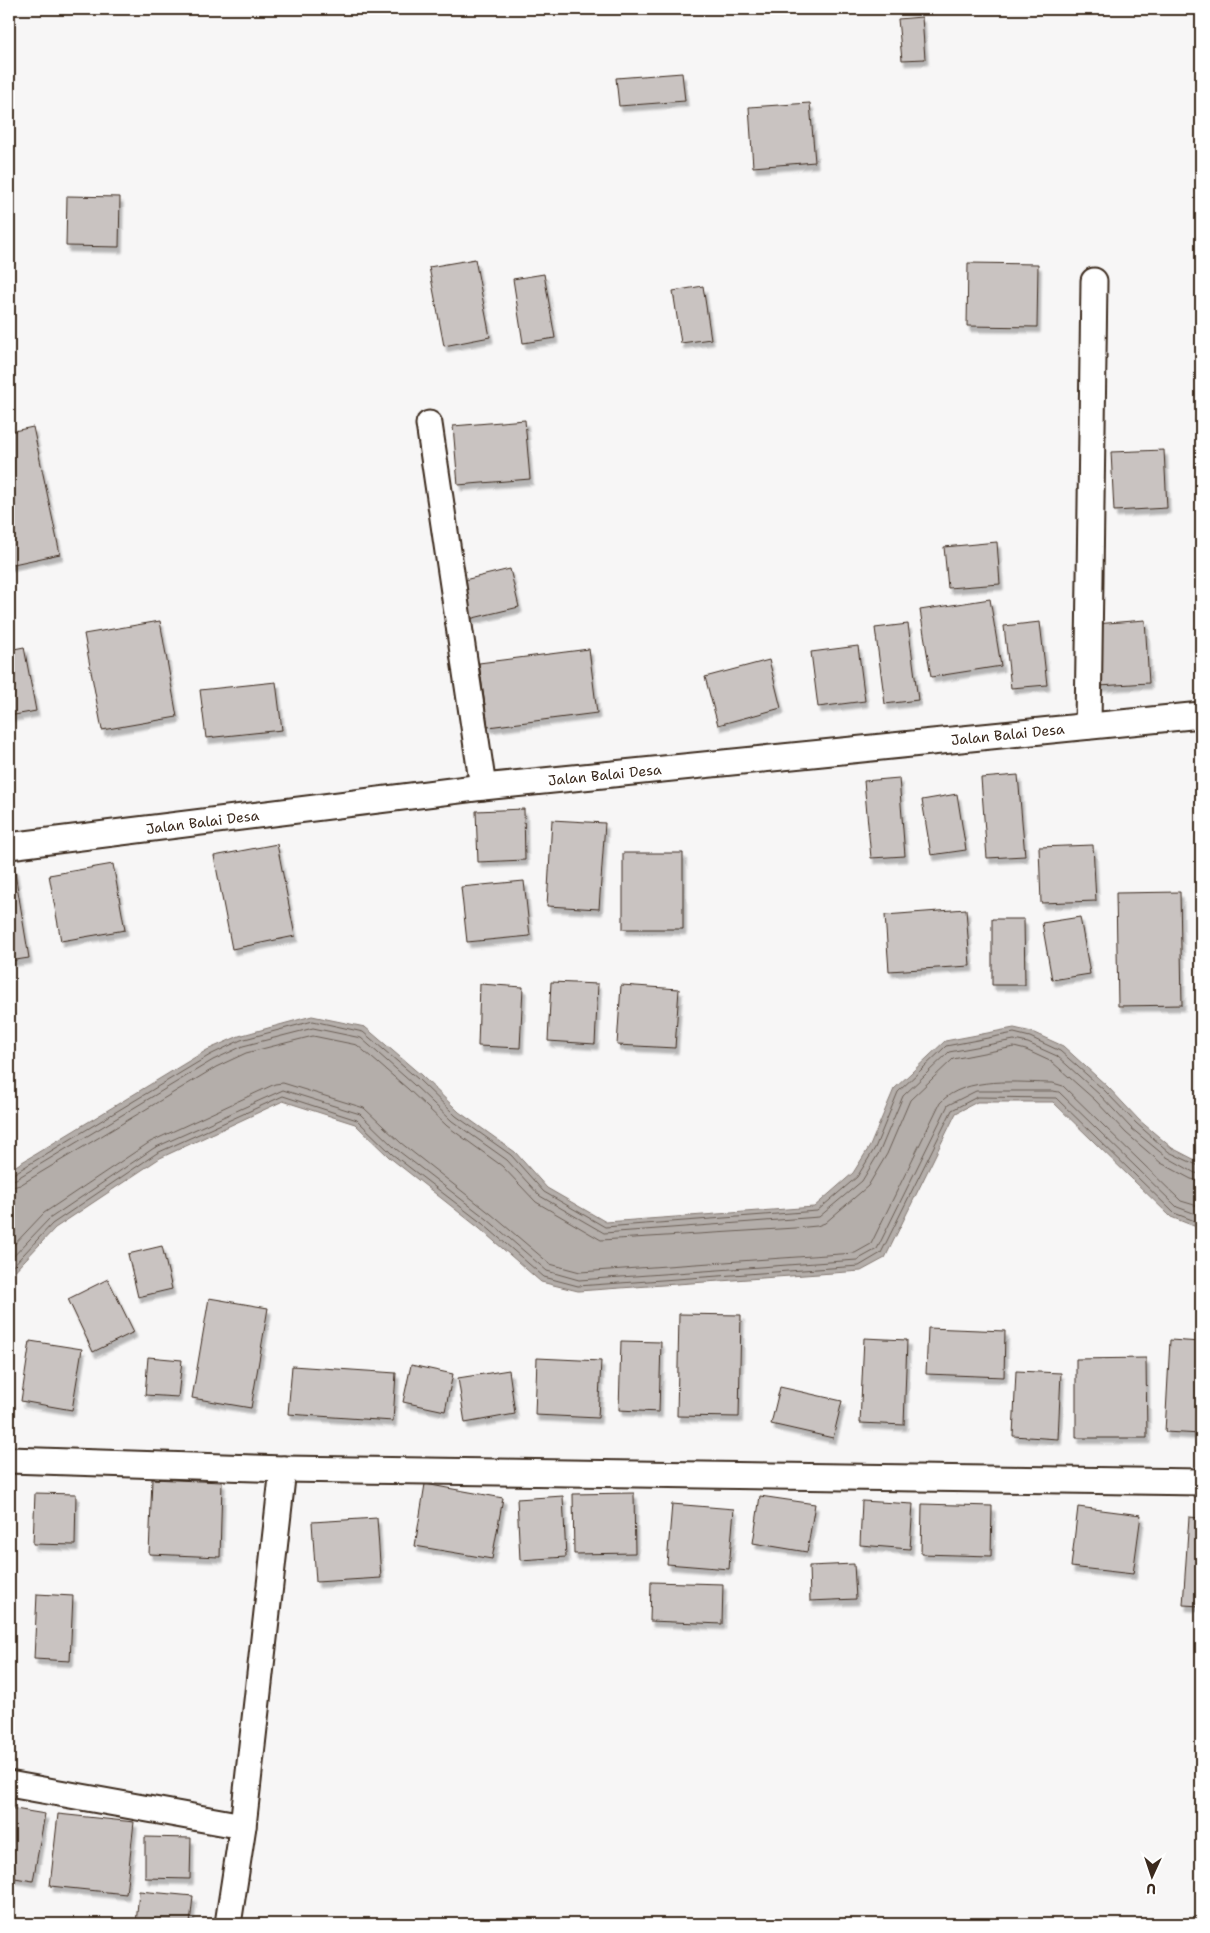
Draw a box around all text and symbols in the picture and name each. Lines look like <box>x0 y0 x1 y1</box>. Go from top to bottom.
street label: Jalan Balai Desa <box>950 720 1066 749</box>
street label: Jalan Balai Desa <box>547 760 663 789</box>
street label: Jalan Balai Desa <box>145 806 260 838</box>
north arrow <box>1128 1850 1178 1900</box>
text: U <box>1146 1880 1157 1898</box>

